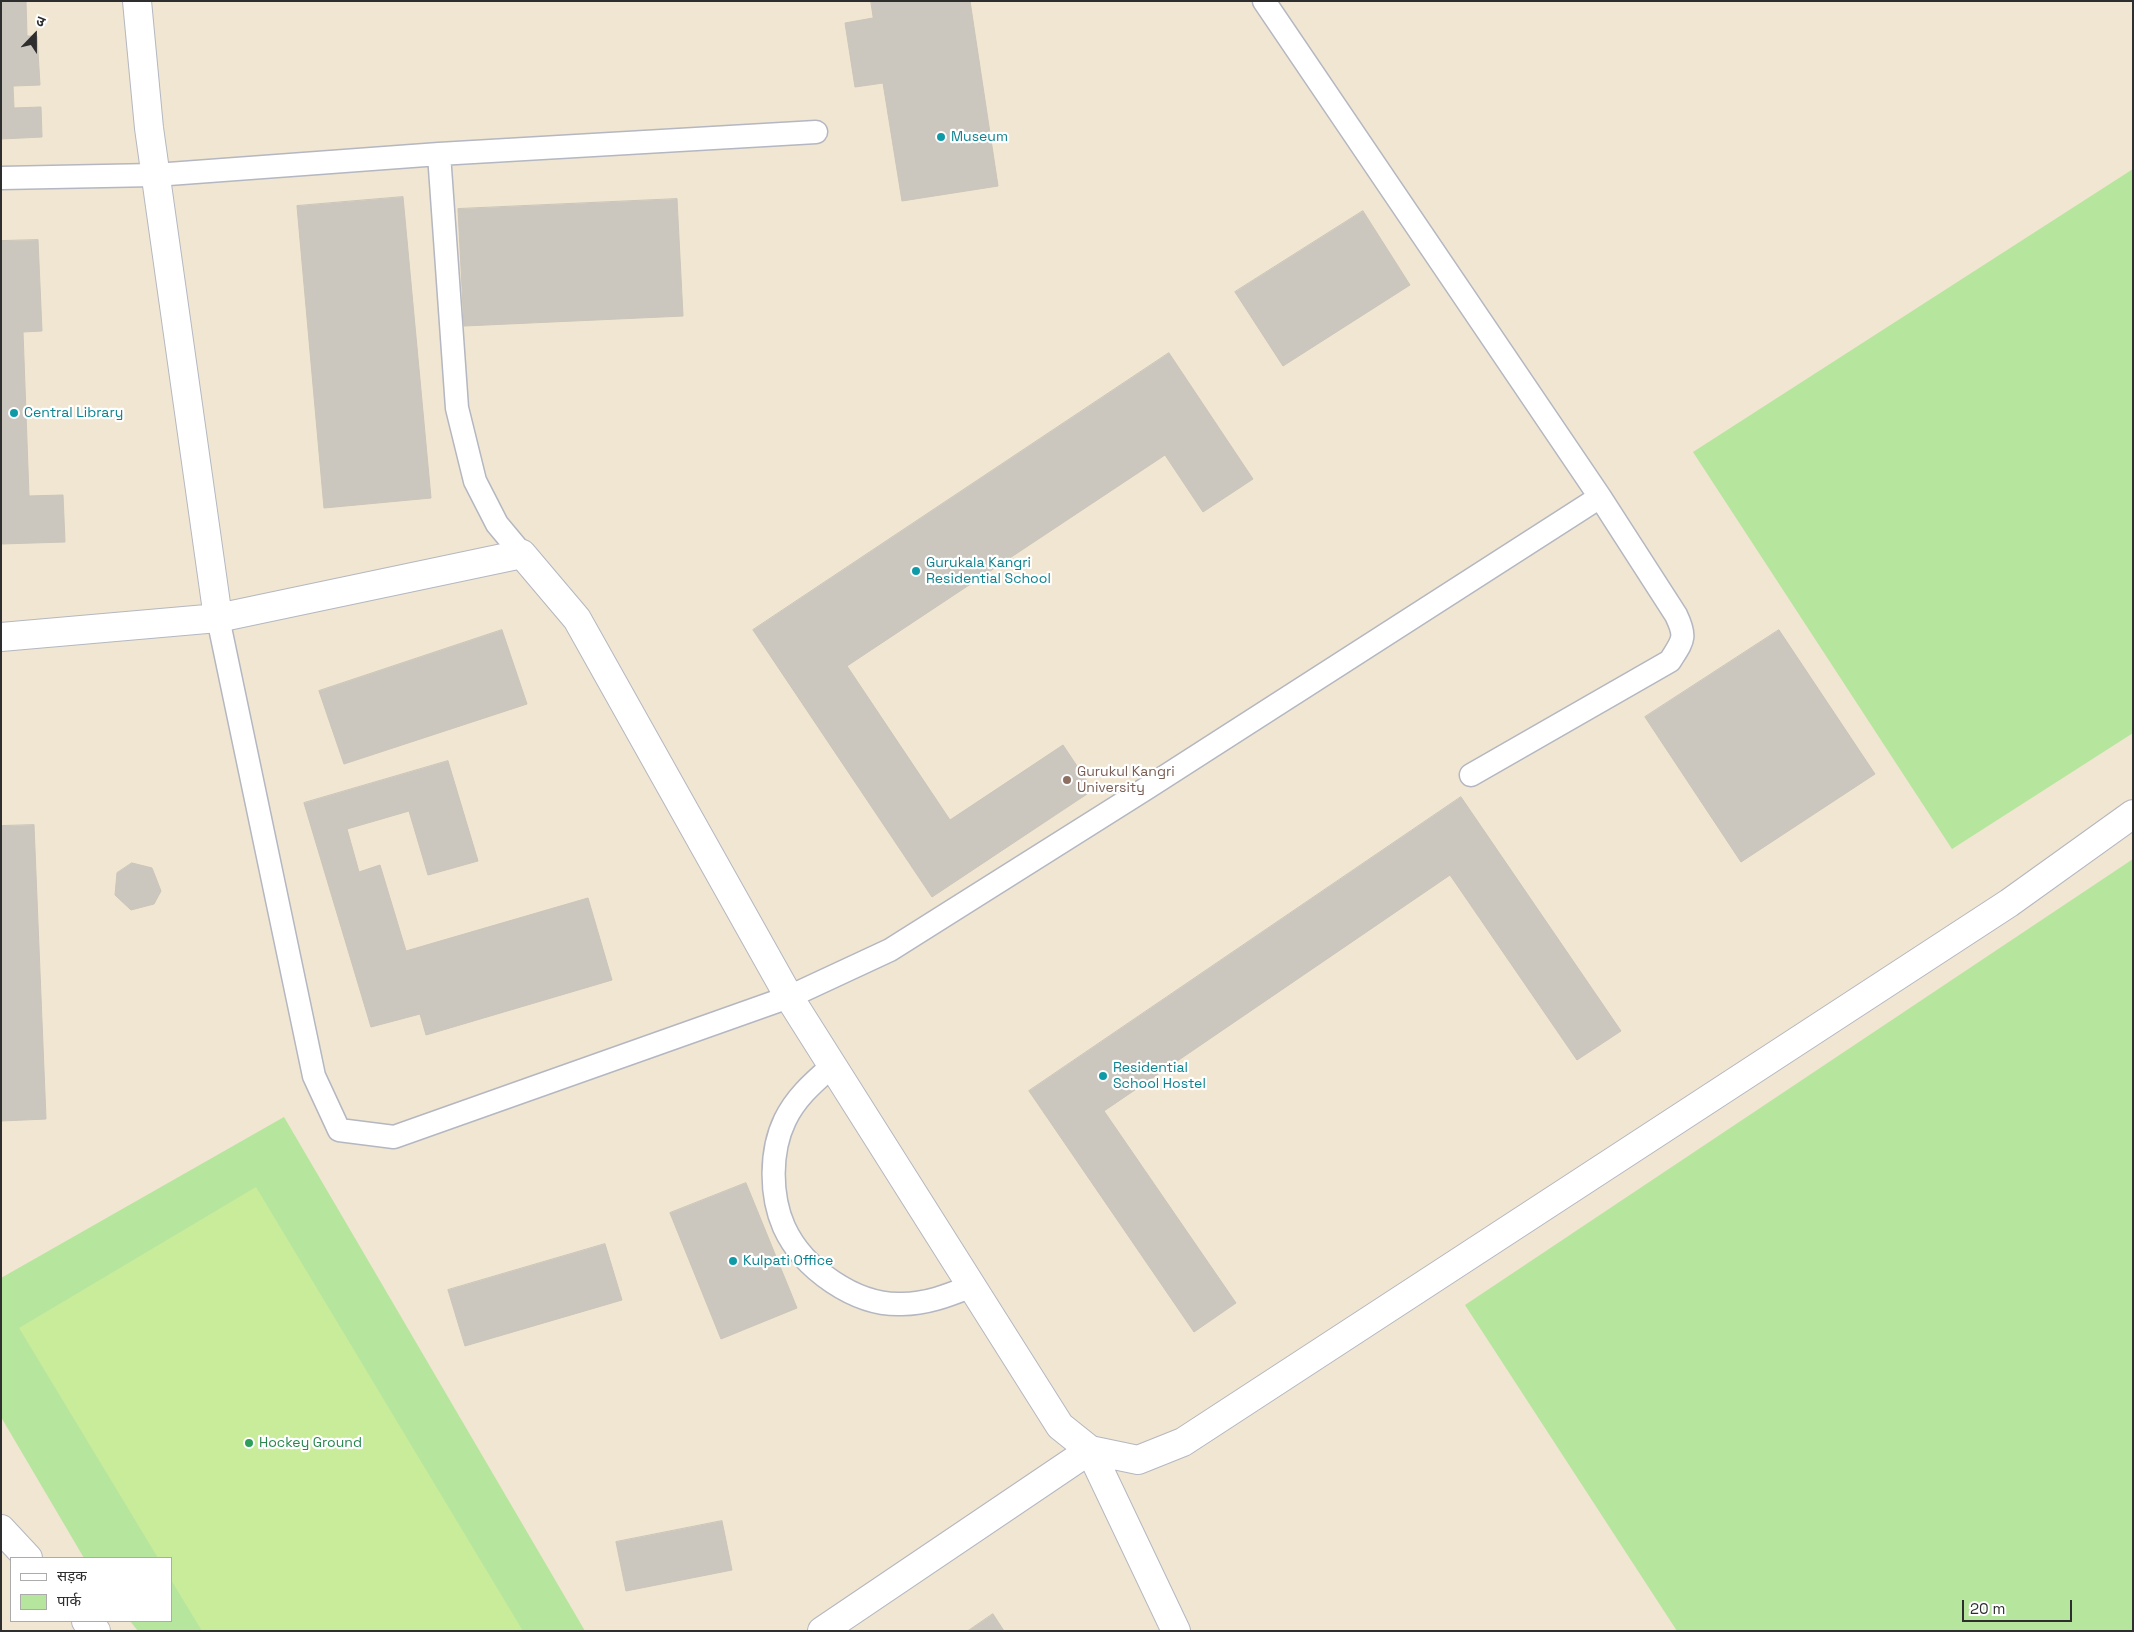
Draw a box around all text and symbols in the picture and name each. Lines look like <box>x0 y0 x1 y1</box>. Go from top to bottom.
north arrow <box>10 10 60 60</box>
text: उ <box>33 11 48 31</box>
place label: Museum <box>951 129 1008 145</box>
marker: Museum <box>935 131 947 143</box>
place label: Central Library <box>24 405 123 421</box>
marker: Central Library <box>8 407 20 419</box>
place label: Gurukala Kangri Residential School <box>926 555 1051 588</box>
marker: Gurukala Kangri Residential School <box>910 565 922 577</box>
place label: Gurukul Kangri University <box>1077 764 1175 796</box>
marker: Gurukul Kangri University <box>1061 774 1073 786</box>
place label: Residential School Hostel <box>1113 1060 1206 1092</box>
marker: Residential School Hostel <box>1097 1070 1109 1082</box>
place label: Kulpati Office <box>743 1253 833 1269</box>
marker: Kulpati Office <box>727 1255 739 1267</box>
place label: Hockey Ground <box>259 1435 362 1451</box>
marker: Hockey Ground <box>243 1437 255 1449</box>
legend <box>10 1557 172 1622</box>
text: सड़क <box>57 1566 87 1585</box>
scale bar <box>1964 1590 2074 1622</box>
text: पार्क <box>57 1591 81 1610</box>
text: 20 m <box>1970 1599 2005 1618</box>

